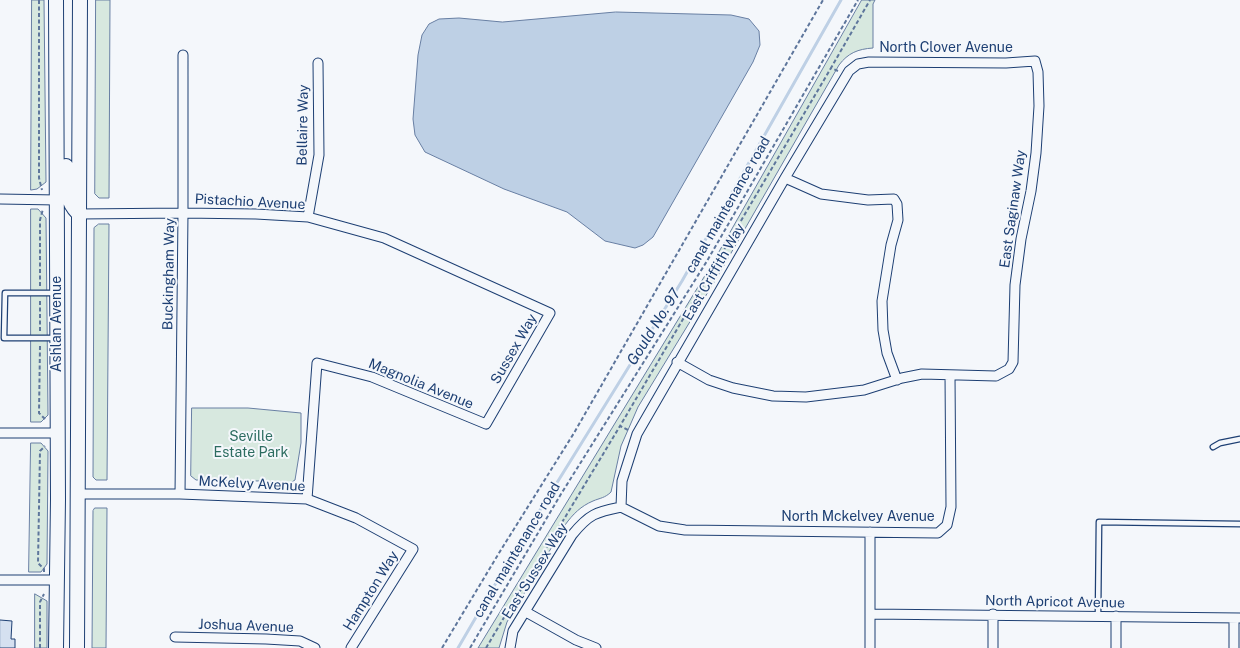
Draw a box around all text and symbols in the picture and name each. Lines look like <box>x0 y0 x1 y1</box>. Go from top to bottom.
street label: North Clover Avenue <box>879 40 1013 56</box>
street label: Bellaire Way <box>294 84 312 166</box>
street label: canal maintenance road <box>682 134 774 276</box>
street label: East Saginaw Way <box>996 149 1030 269</box>
street label: Pistachio Avenue <box>194 191 306 213</box>
street label: Buckingham Way <box>160 218 178 330</box>
street label: East Criffith Way <box>679 220 749 324</box>
street label: Ashlan Avenue <box>49 276 65 372</box>
water label: Gould No. 97 <box>623 285 685 369</box>
street label: Sussex Way <box>487 311 541 387</box>
street label: Magnolia Avenue <box>366 355 476 413</box>
park label: Seville Estate Park <box>214 429 288 462</box>
street label: McKelvy Avenue <box>198 473 306 495</box>
street label: canal maintenance road <box>470 479 564 621</box>
street label: North Mckelvey Avenue <box>781 509 935 525</box>
street label: East Sussex Way <box>499 520 571 622</box>
street label: Hampton Way <box>340 548 402 634</box>
street label: North Apricot Avenue <box>985 592 1125 612</box>
street label: Joshua Avenue <box>198 616 294 636</box>

